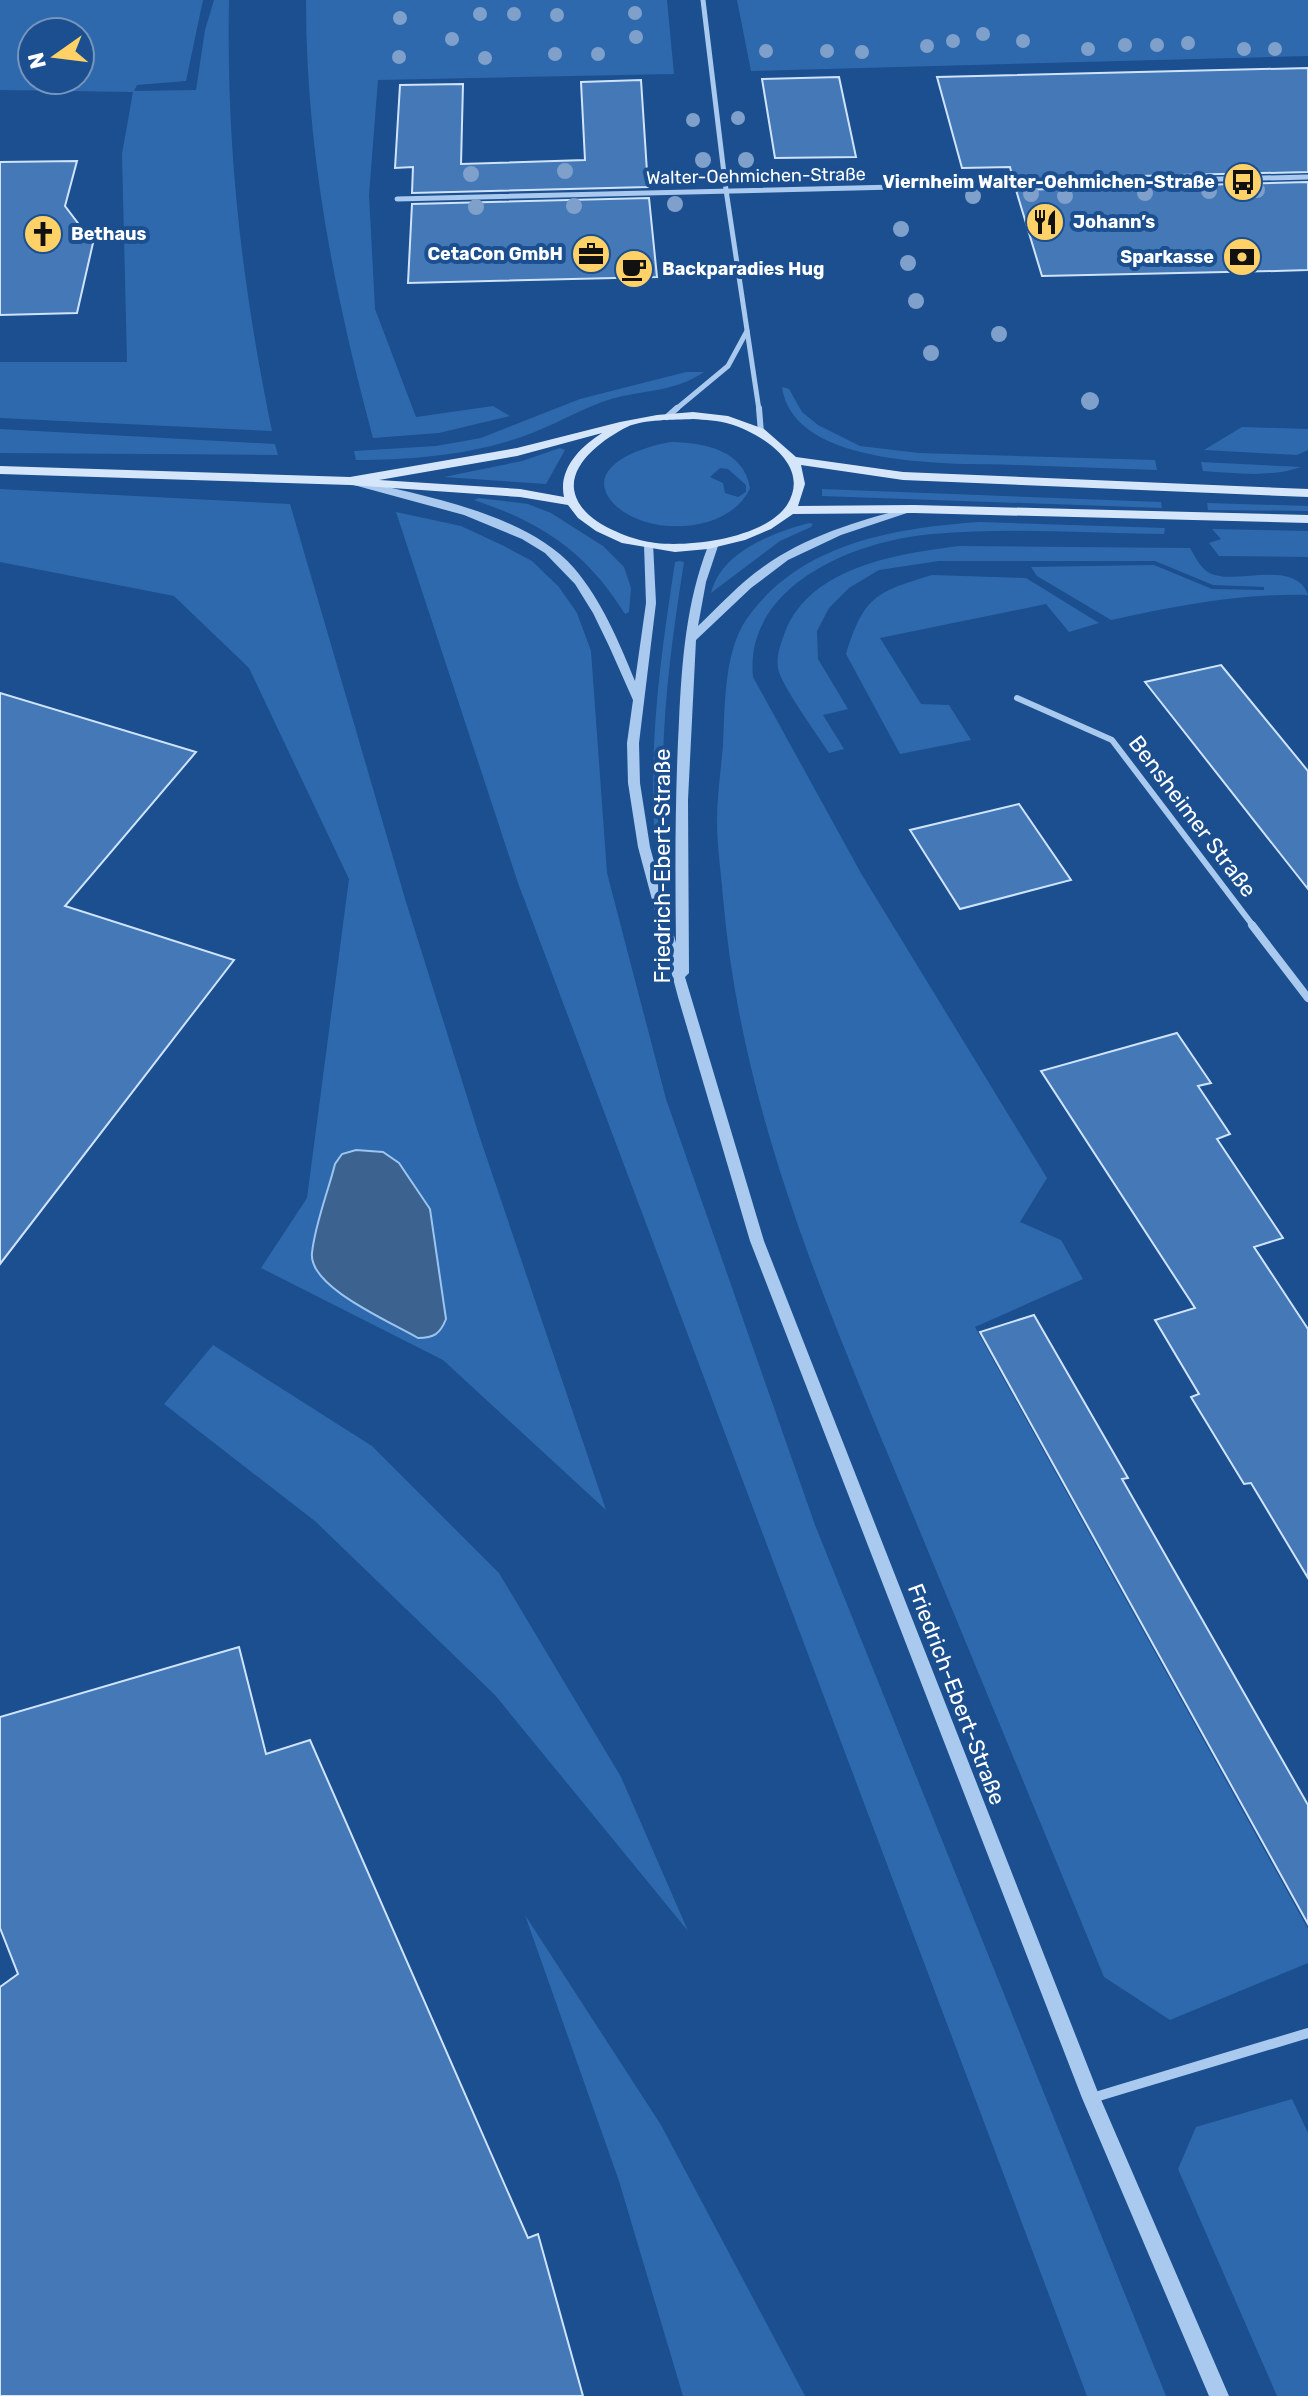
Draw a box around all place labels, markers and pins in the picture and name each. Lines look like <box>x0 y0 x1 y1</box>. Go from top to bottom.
bus stop icon: Viernheim Walter-Oehmichen-Straße <box>1222 161 1264 203</box>
place label: Viernheim Walter-Oehmichen-Straße <box>882 171 1215 193</box>
restaurant icon: Johann’s <box>1024 201 1066 243</box>
place label: Johann’s <box>1073 211 1155 233</box>
church icon: Bethaus <box>22 213 64 255</box>
place label: Bethaus <box>71 223 147 245</box>
office icon: CetaCon GmbH <box>570 233 612 275</box>
bank icon: Sparkasse <box>1221 236 1263 278</box>
place label: CetaCon GmbH <box>427 243 563 265</box>
place label: Sparkasse <box>1120 246 1214 268</box>
cafe icon: Backparadies Hug <box>613 248 655 290</box>
place label: Backparadies Hug <box>662 258 824 280</box>

